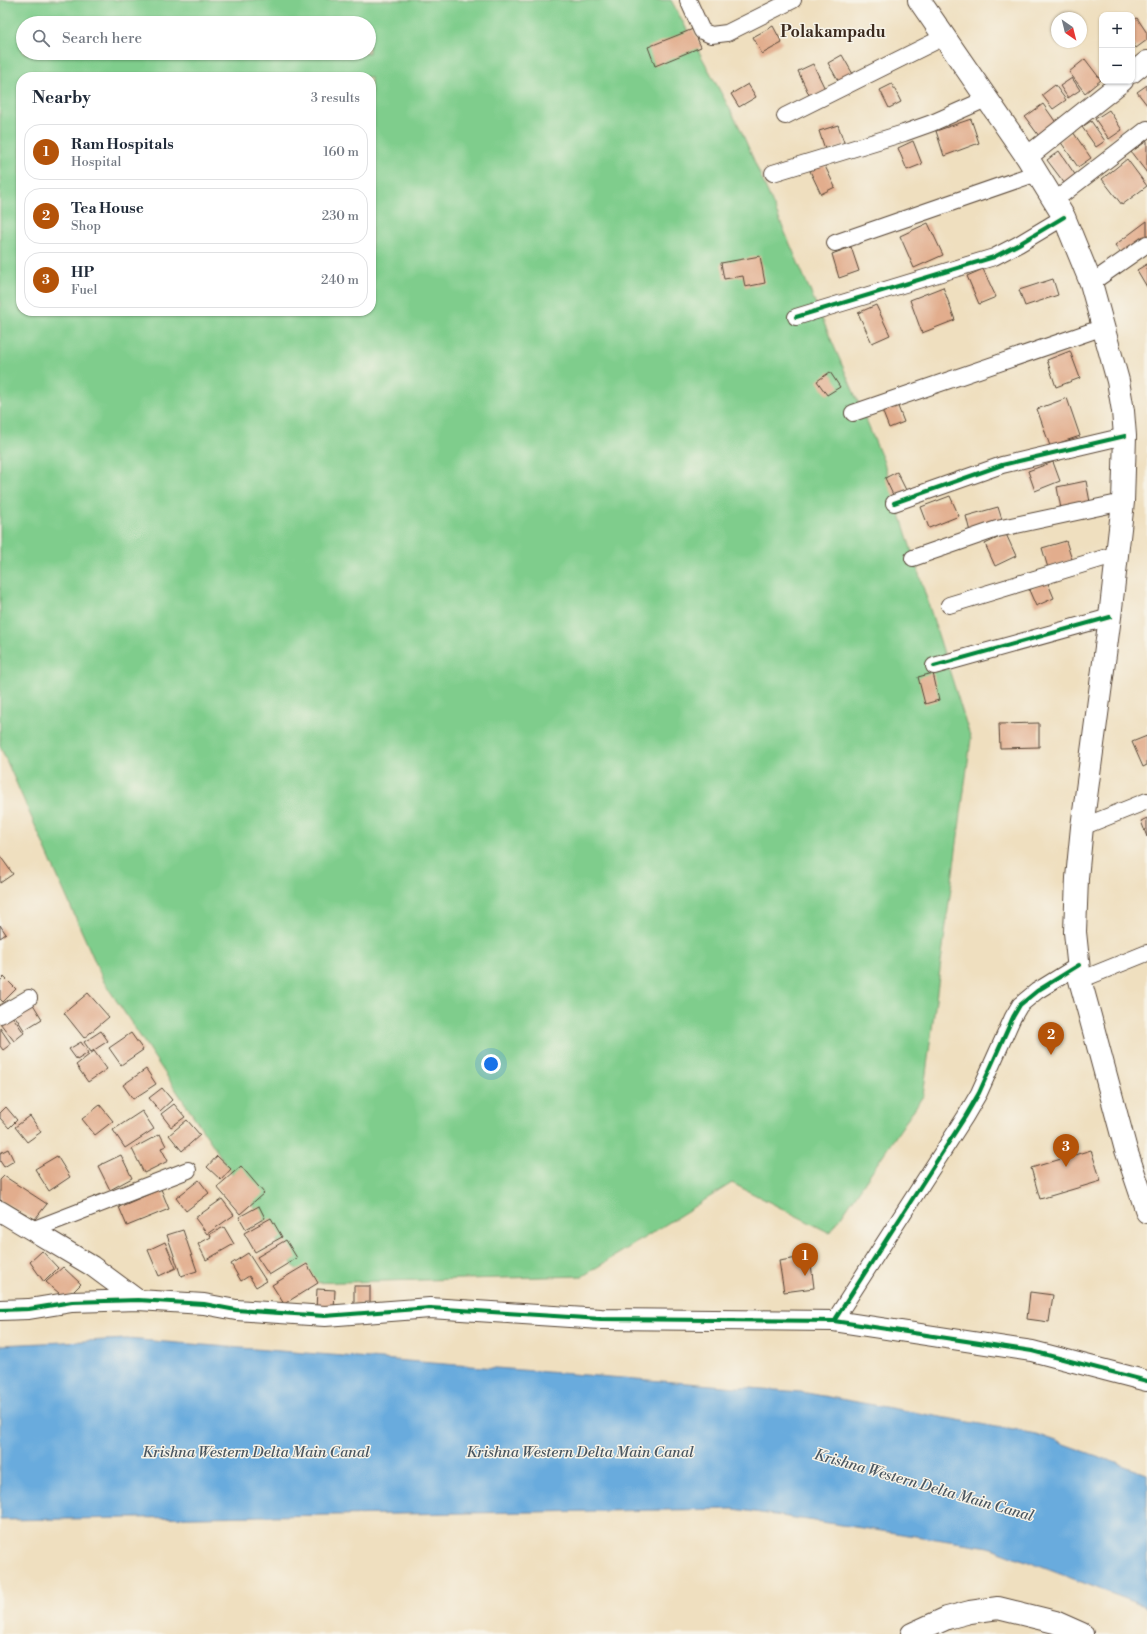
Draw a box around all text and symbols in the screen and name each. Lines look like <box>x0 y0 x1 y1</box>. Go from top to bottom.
north arrow <box>1051 12 1087 48</box>
map controls <box>1099 12 1135 84</box>
button: + <box>1099 12 1135 48</box>
search box <box>16 16 376 60</box>
district label: Polakampadu <box>780 22 886 42</box>
icon: search <box>30 27 52 49</box>
text: Search here <box>62 29 142 48</box>
button: − <box>1099 48 1135 84</box>
text: Nearby <box>32 87 91 109</box>
text: 3 results <box>311 90 360 106</box>
text: Ram Hospitals <box>71 135 174 154</box>
text: 1 <box>43 144 49 160</box>
text: 160 m <box>323 144 359 160</box>
text: Hospital <box>71 154 121 170</box>
text: Tea House <box>71 199 144 218</box>
text: 2 <box>42 208 50 224</box>
text: 230 m <box>322 208 359 224</box>
text: Shop <box>71 218 101 234</box>
text: HP <box>71 263 94 282</box>
text: 3 <box>42 272 50 288</box>
text: 240 m <box>321 272 359 288</box>
text: Fuel <box>71 282 97 298</box>
pin: 2 <box>1038 1022 1064 1055</box>
your location <box>481 1054 501 1074</box>
pin: 3 <box>1053 1134 1079 1167</box>
pin: 1 <box>792 1243 818 1276</box>
water label: Krishna Western Delta Main Canal <box>142 1443 370 1462</box>
water label: Krishna Western Delta Main Canal <box>466 1443 694 1462</box>
water label: Krishna Western Delta Main Canal <box>812 1445 1036 1526</box>

